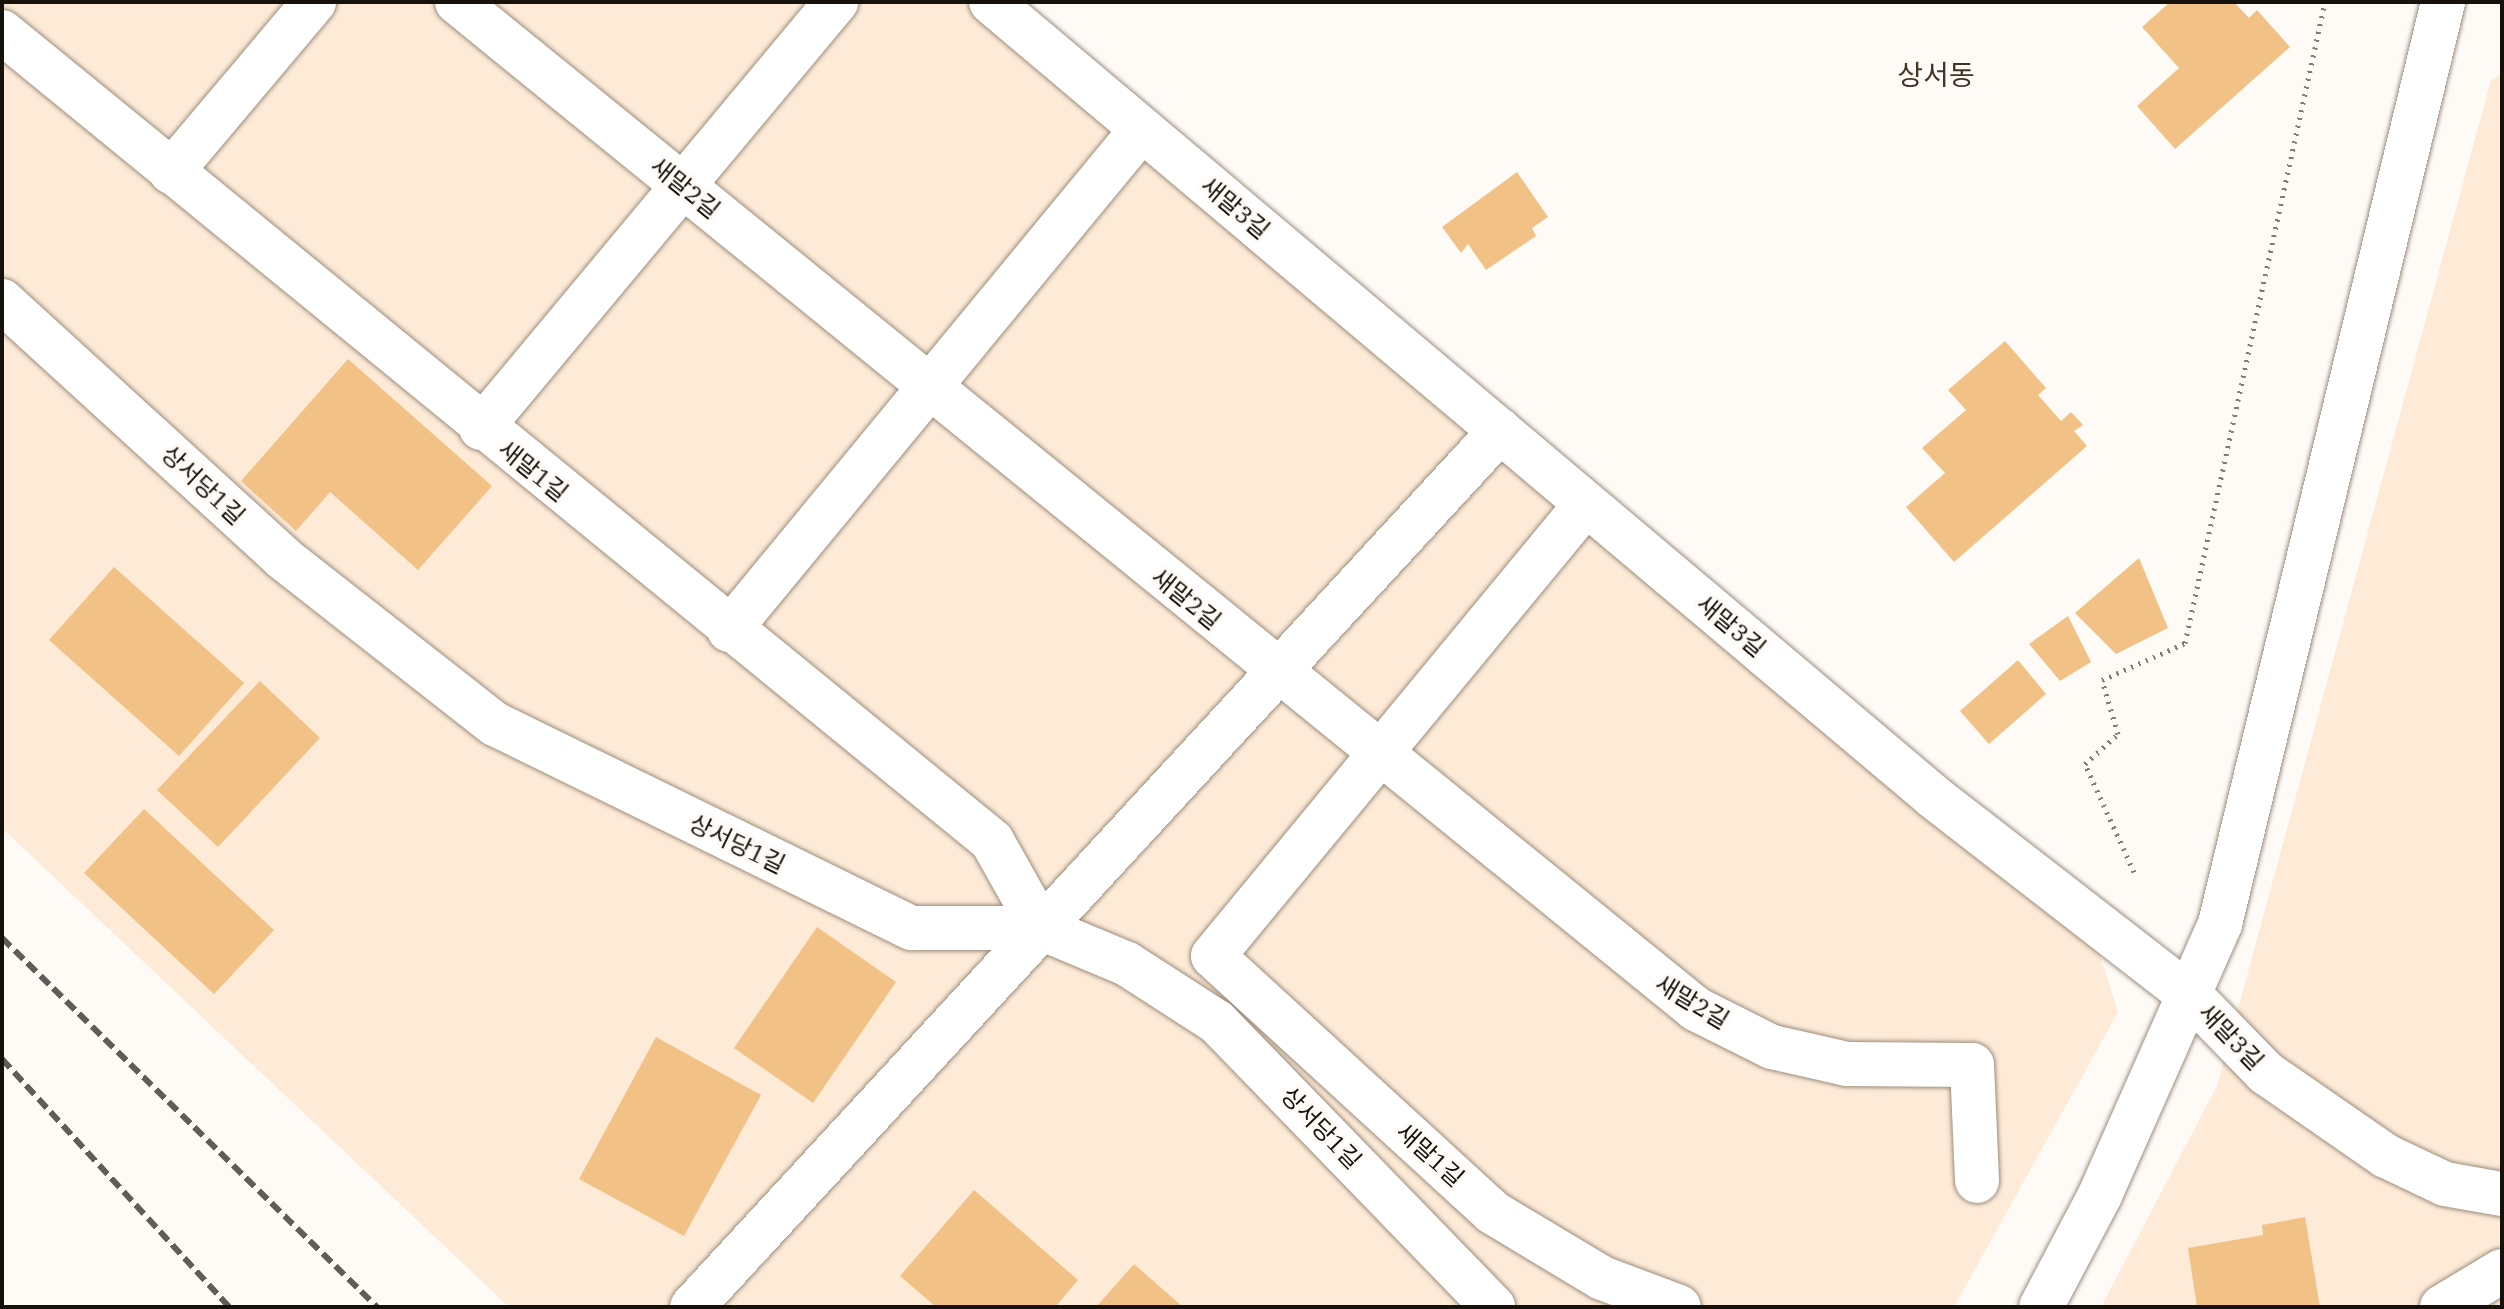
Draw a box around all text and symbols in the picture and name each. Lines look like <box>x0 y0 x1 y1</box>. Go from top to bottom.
district label: 상서동 <box>1897 58 1975 92</box>
street label: 새말2길 <box>645 151 725 225</box>
street label: 새말3길 <box>1195 171 1275 245</box>
street label: 새말1길 <box>493 434 573 508</box>
street label: 상서당1길 <box>156 439 250 531</box>
street label: 새말2길 <box>1146 562 1226 636</box>
street label: 새말3길 <box>1691 589 1771 663</box>
street label: 상서당1길 <box>685 809 789 879</box>
street label: 새말2길 <box>1650 969 1734 1035</box>
street label: 새말3길 <box>2193 998 2269 1076</box>
street label: 상서당1길 <box>1275 1081 1367 1175</box>
street label: 새말1길 <box>1390 1117 1470 1193</box>

